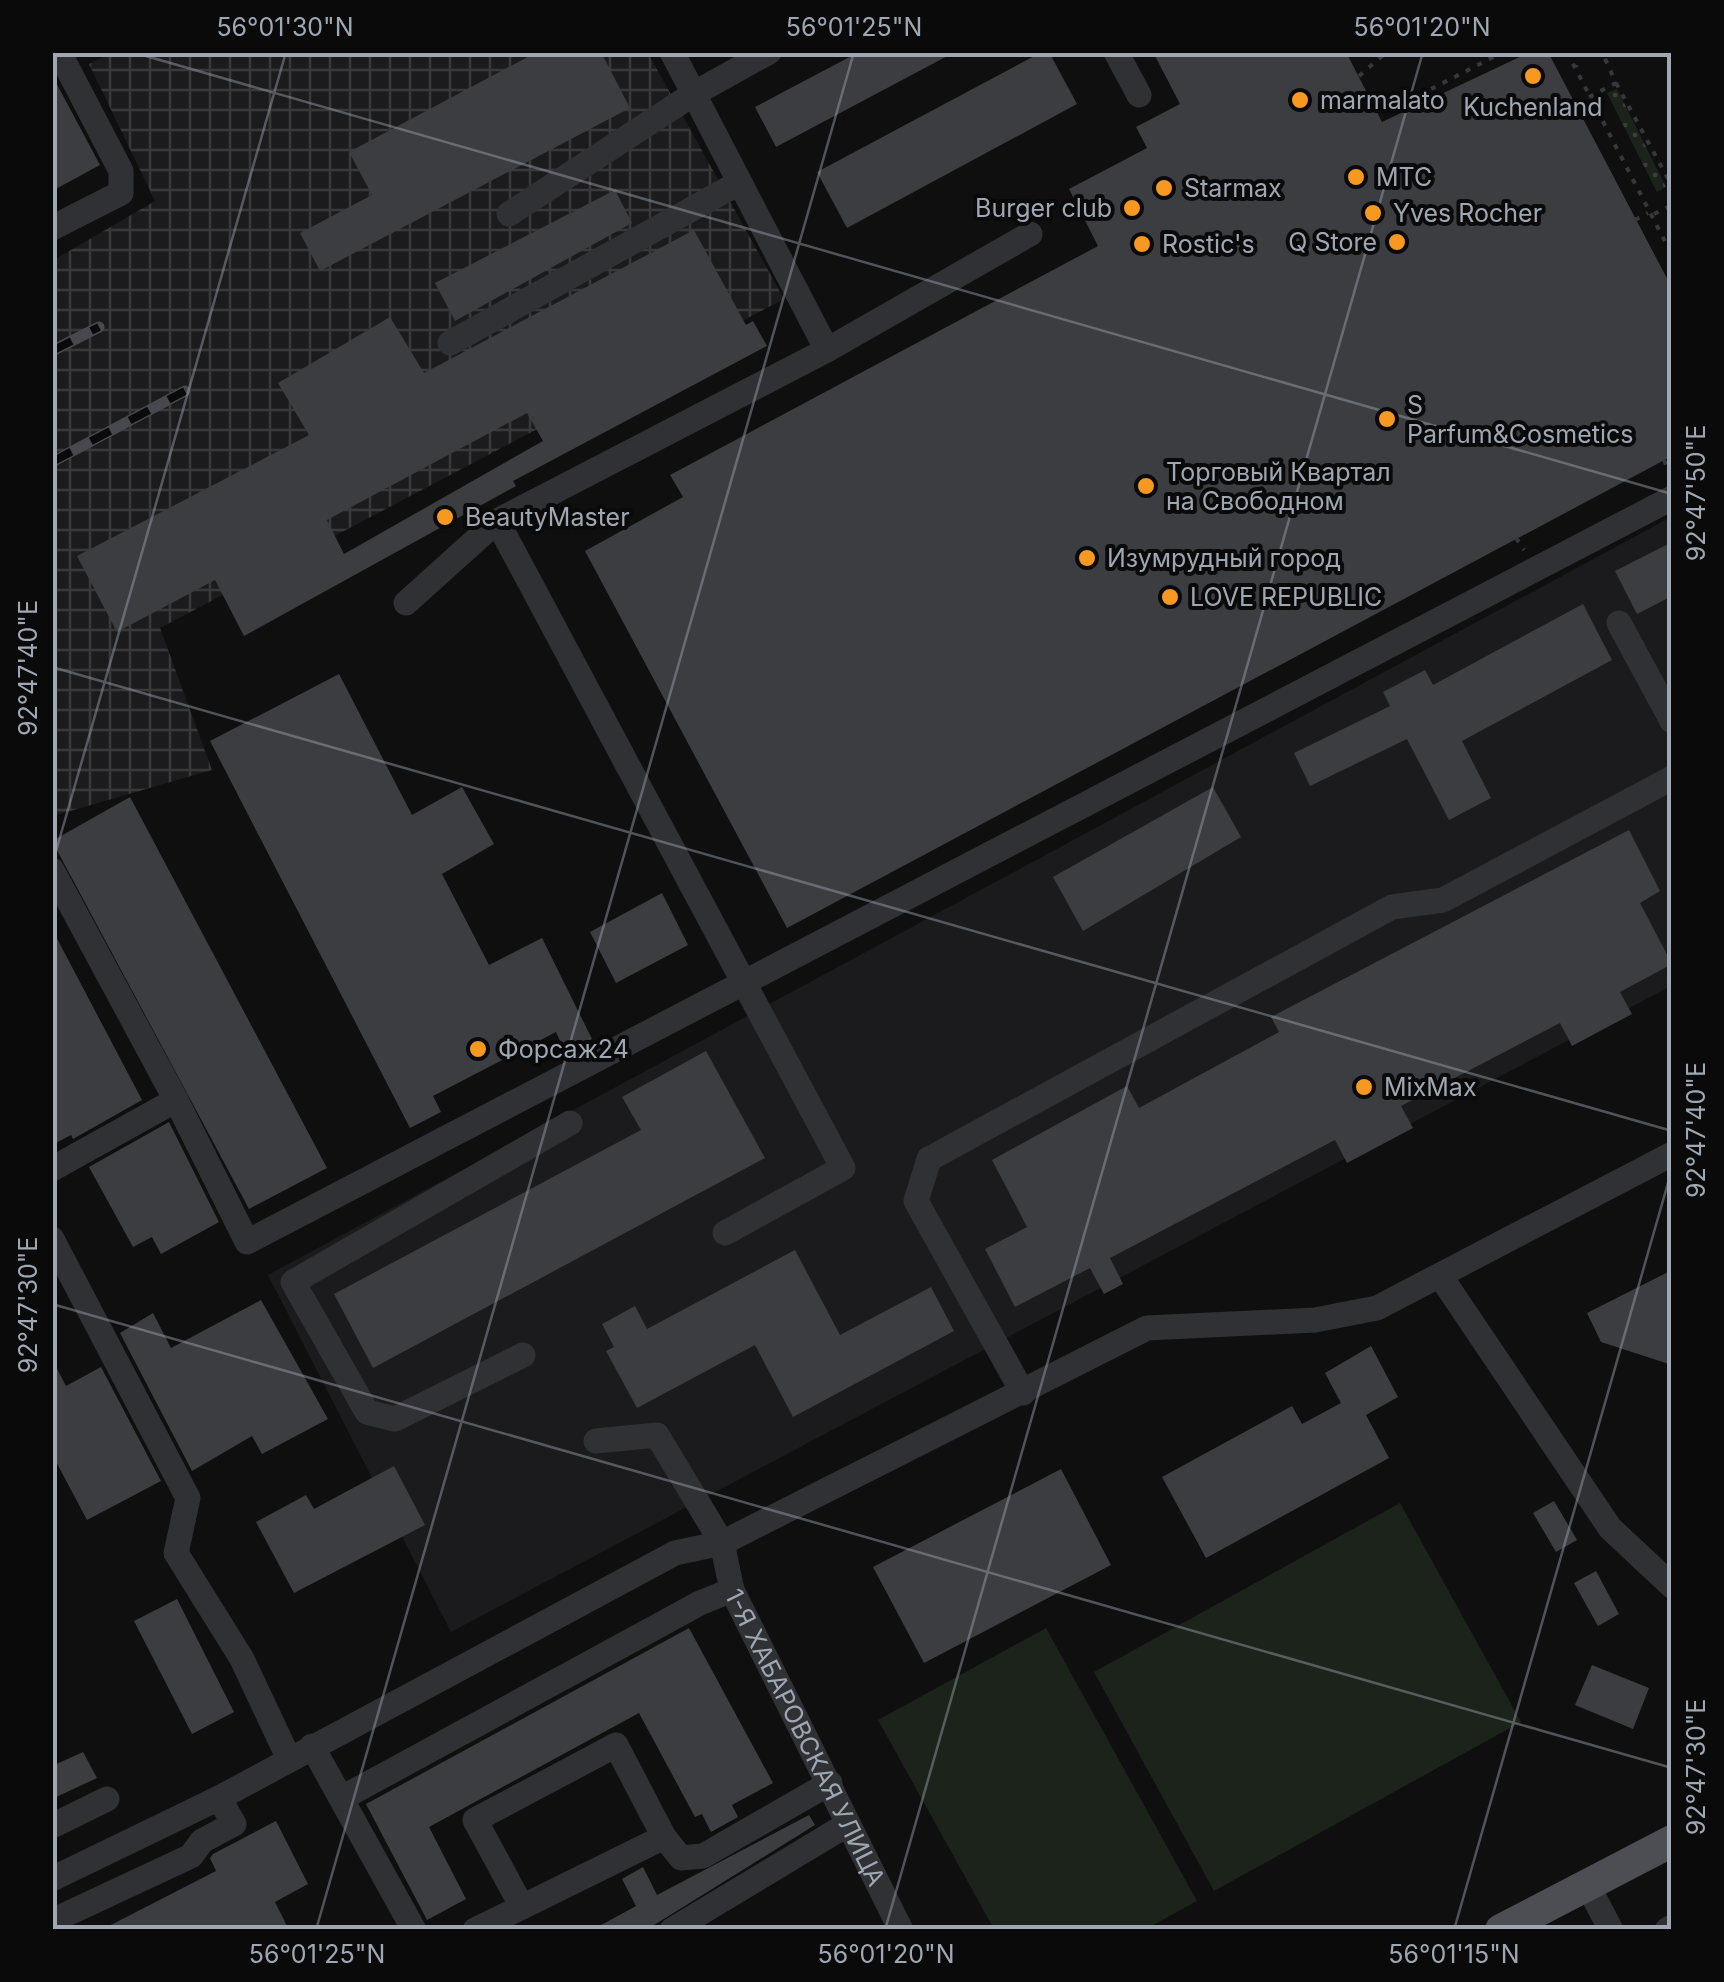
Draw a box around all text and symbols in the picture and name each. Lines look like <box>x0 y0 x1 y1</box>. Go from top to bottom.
text: 56°01'30"N <box>216 12 354 42</box>
text: 56°01'25"N <box>786 12 922 42</box>
text: 56°01'20"N <box>1353 12 1491 42</box>
marker: Kuchenland <box>1522 65 1544 87</box>
place label: marmalato <box>1320 85 1445 115</box>
marker: marmalato <box>1289 89 1311 111</box>
place label: Kuchenland <box>1463 92 1603 122</box>
place label: МТС <box>1376 162 1432 192</box>
marker: МТС <box>1345 166 1367 188</box>
place label: Starmax <box>1184 173 1282 203</box>
marker: Starmax <box>1153 177 1175 199</box>
place label: Burger club <box>975 193 1112 223</box>
marker: Burger club <box>1121 197 1143 219</box>
place label: Yves Rocher <box>1393 198 1542 228</box>
marker: Yves Rocher <box>1362 202 1384 224</box>
place label: Q Store <box>1288 227 1377 257</box>
place label: Rostic's <box>1162 229 1255 259</box>
marker: Q Store <box>1386 231 1408 253</box>
marker: Rostic's <box>1131 233 1153 255</box>
place label: S Parfum&Cosmetics <box>1407 390 1633 449</box>
marker: S Parfum&Cosmetics <box>1376 408 1398 430</box>
text: 92°47'50"E <box>1681 425 1711 561</box>
place label: Торговый Квартал на Свободном <box>1166 457 1391 516</box>
marker: Торговый Квартал на Свободном <box>1135 475 1157 497</box>
place label: BeautyMaster <box>465 502 630 532</box>
marker: BeautyMaster <box>434 506 456 528</box>
place label: Изумрудный город <box>1107 543 1341 573</box>
marker: Изумрудный город <box>1076 547 1098 569</box>
place label: LOVE REPUBLIC <box>1190 582 1382 612</box>
marker: LOVE REPUBLIC <box>1159 586 1181 608</box>
text: 92°47'40"E <box>13 600 43 736</box>
place label: Форсаж24 <box>498 1034 629 1064</box>
marker: Форсаж24 <box>467 1038 489 1060</box>
text: 92°47'40"E <box>1681 1062 1711 1198</box>
place label: MixMax <box>1384 1072 1477 1102</box>
marker: MixMax <box>1353 1076 1375 1098</box>
text: 92°47'30"E <box>13 1237 43 1373</box>
street label: 1-Я ХАБАРОВСКАЯ УЛИЦА <box>719 1584 892 1891</box>
text: 92°47'30"E <box>1681 1699 1711 1835</box>
text: 56°01'25"N <box>249 1939 385 1969</box>
text: 56°01'20"N <box>817 1939 955 1969</box>
text: 56°01'15"N <box>1388 1939 1520 1969</box>

